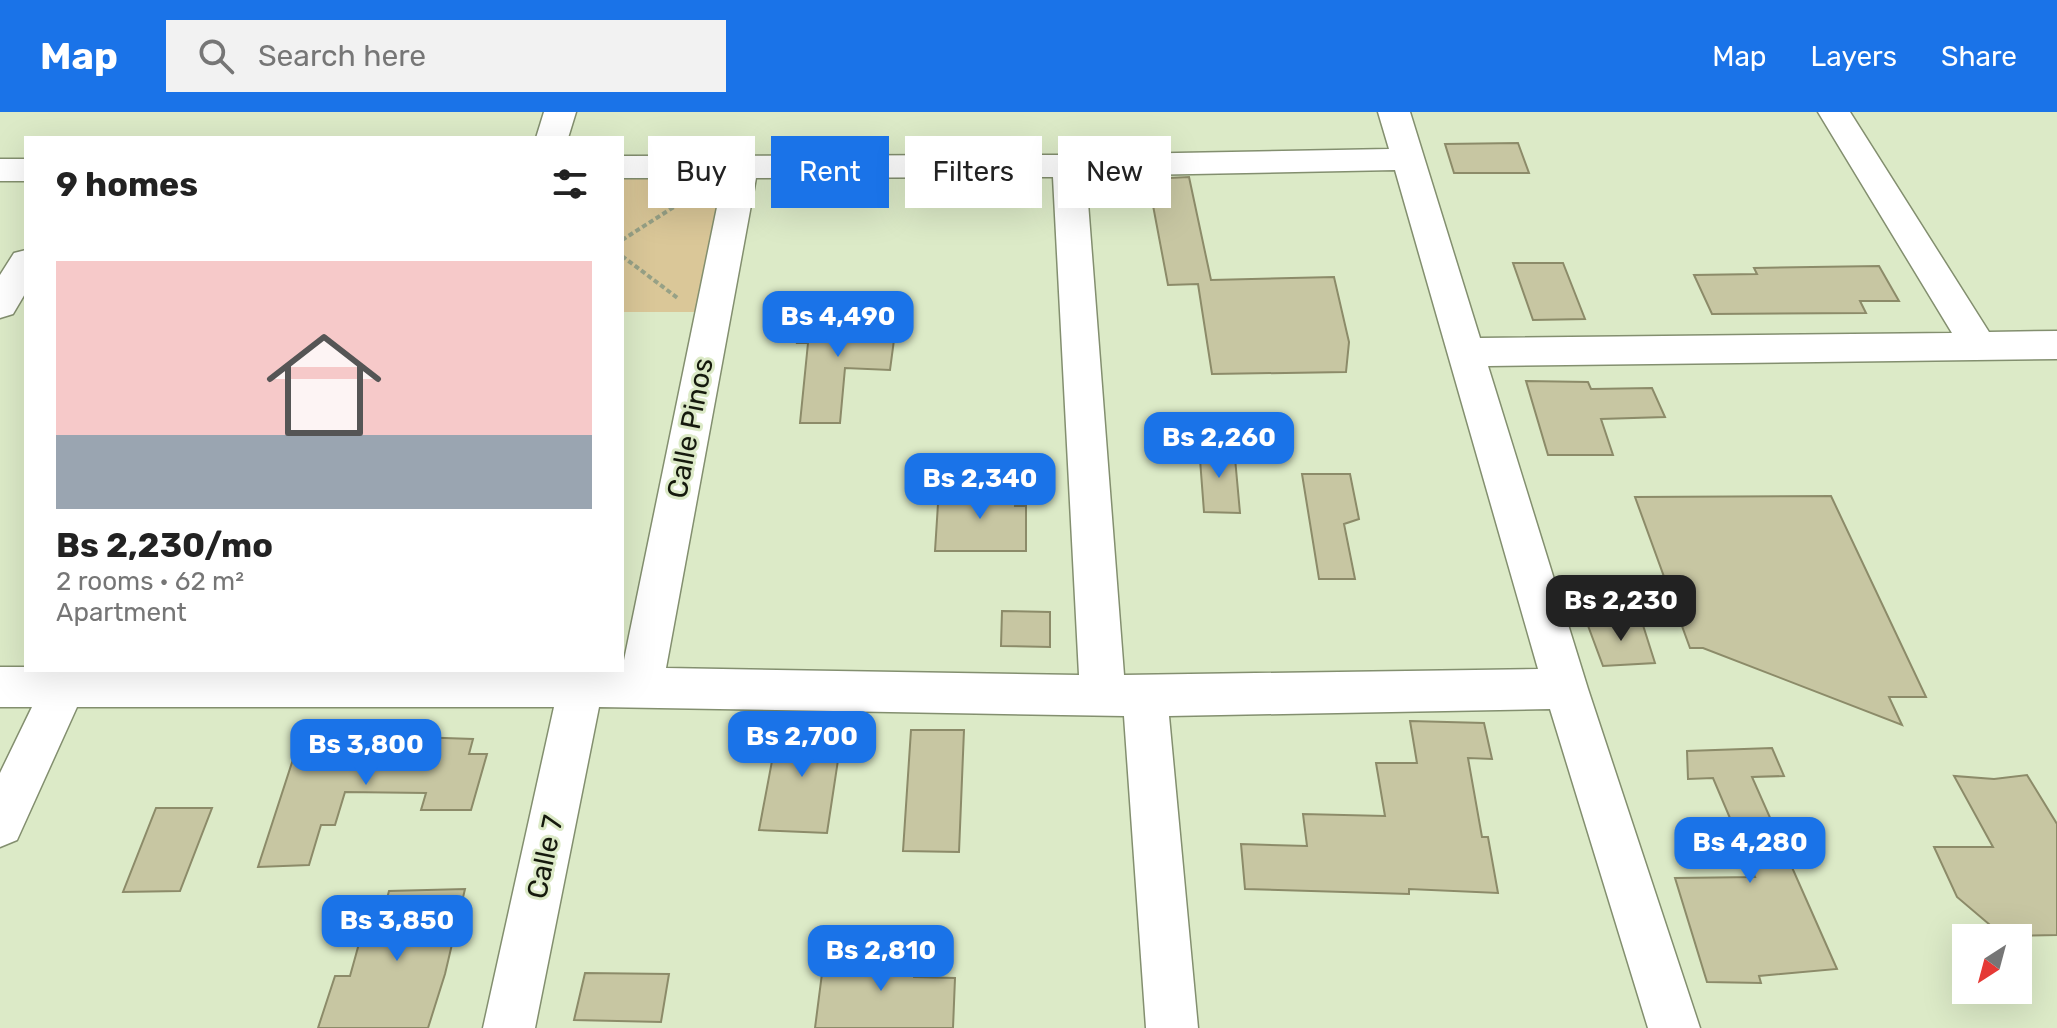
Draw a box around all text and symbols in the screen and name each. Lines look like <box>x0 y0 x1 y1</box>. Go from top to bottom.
search box <box>166 20 726 92</box>
text: Map <box>40 33 118 79</box>
icon: search <box>194 34 238 78</box>
text: Search here <box>258 38 426 74</box>
text: Map <box>1712 40 1767 73</box>
text: Layers <box>1811 40 1897 73</box>
text: Share <box>1941 40 2017 73</box>
chip: Buy <box>648 136 755 208</box>
chip: Rent <box>771 136 889 208</box>
chip: Filters <box>905 136 1042 208</box>
chip: New <box>1058 136 1171 208</box>
icon: filters <box>548 162 592 206</box>
text: 9 homes <box>56 164 198 205</box>
pin: Bs 4,490 <box>755 291 921 359</box>
text: Bs 4,490 <box>781 301 895 332</box>
icon: home <box>252 313 396 457</box>
street label: Calle Pinos <box>660 355 720 501</box>
pin: Bs 2,260 <box>1136 412 1302 480</box>
text: Bs 2,260 <box>1162 422 1276 453</box>
pin: Bs 2,340 <box>897 453 1063 521</box>
text: Bs 2,340 <box>923 463 1037 494</box>
text: Bs 2,230/mo <box>56 525 273 566</box>
text: 2 rooms · 62 m² <box>56 566 244 597</box>
pin: Bs 2,230 <box>1538 575 1704 643</box>
text: Bs 2,230 <box>1564 585 1678 616</box>
text: Apartment <box>56 597 187 628</box>
pin: Bs 2,700 <box>719 711 885 779</box>
pin: Bs 3,800 <box>283 719 449 787</box>
text: Bs 2,700 <box>746 721 858 752</box>
text: Bs 3,800 <box>308 729 424 760</box>
street label: Calle 7 <box>520 812 570 902</box>
pin: Bs 4,280 <box>1667 817 1833 885</box>
text: Bs 4,280 <box>1692 827 1808 858</box>
pin: Bs 3,850 <box>314 895 480 963</box>
text: Bs 3,850 <box>340 905 454 936</box>
north arrow <box>1952 924 2032 1004</box>
map controls <box>1952 924 2032 1004</box>
pin: Bs 2,810 <box>798 925 964 993</box>
text: Bs 2,810 <box>826 935 936 966</box>

